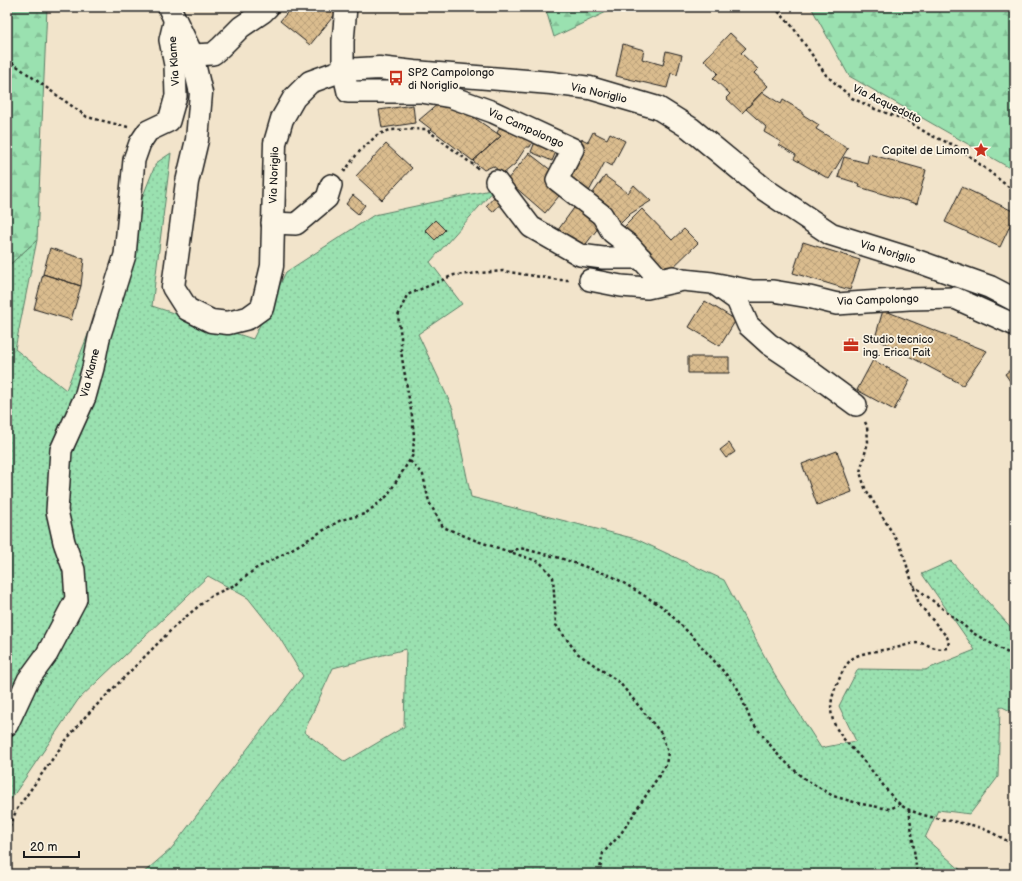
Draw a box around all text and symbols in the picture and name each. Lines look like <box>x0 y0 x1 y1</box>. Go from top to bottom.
street label: Via Klame <box>166 35 182 86</box>
place label: SP2 Campolongo di Noriglio <box>408 66 494 92</box>
bus stop icon: SP2 Campolongo di Noriglio <box>387 69 405 87</box>
street label: Via Noriglio <box>570 80 628 106</box>
street label: Via Acquedotto <box>850 82 924 126</box>
street label: Via Campolongo <box>486 105 566 151</box>
place icon: Capitel de Limom <box>972 141 990 159</box>
place label: Capitel de Limom <box>882 144 969 157</box>
street label: Via Noriglio <box>267 146 281 204</box>
street label: Via Noriglio <box>859 237 917 267</box>
street label: Via Campolongo <box>837 292 919 308</box>
place label: Studio tecnico ing. Erica Fait <box>863 333 934 359</box>
office icon: Studio tecnico ing. Erica Fait <box>842 336 860 354</box>
street label: Via Klame <box>78 347 102 399</box>
scale bar <box>24 833 79 859</box>
text: 20 m <box>30 840 57 855</box>

